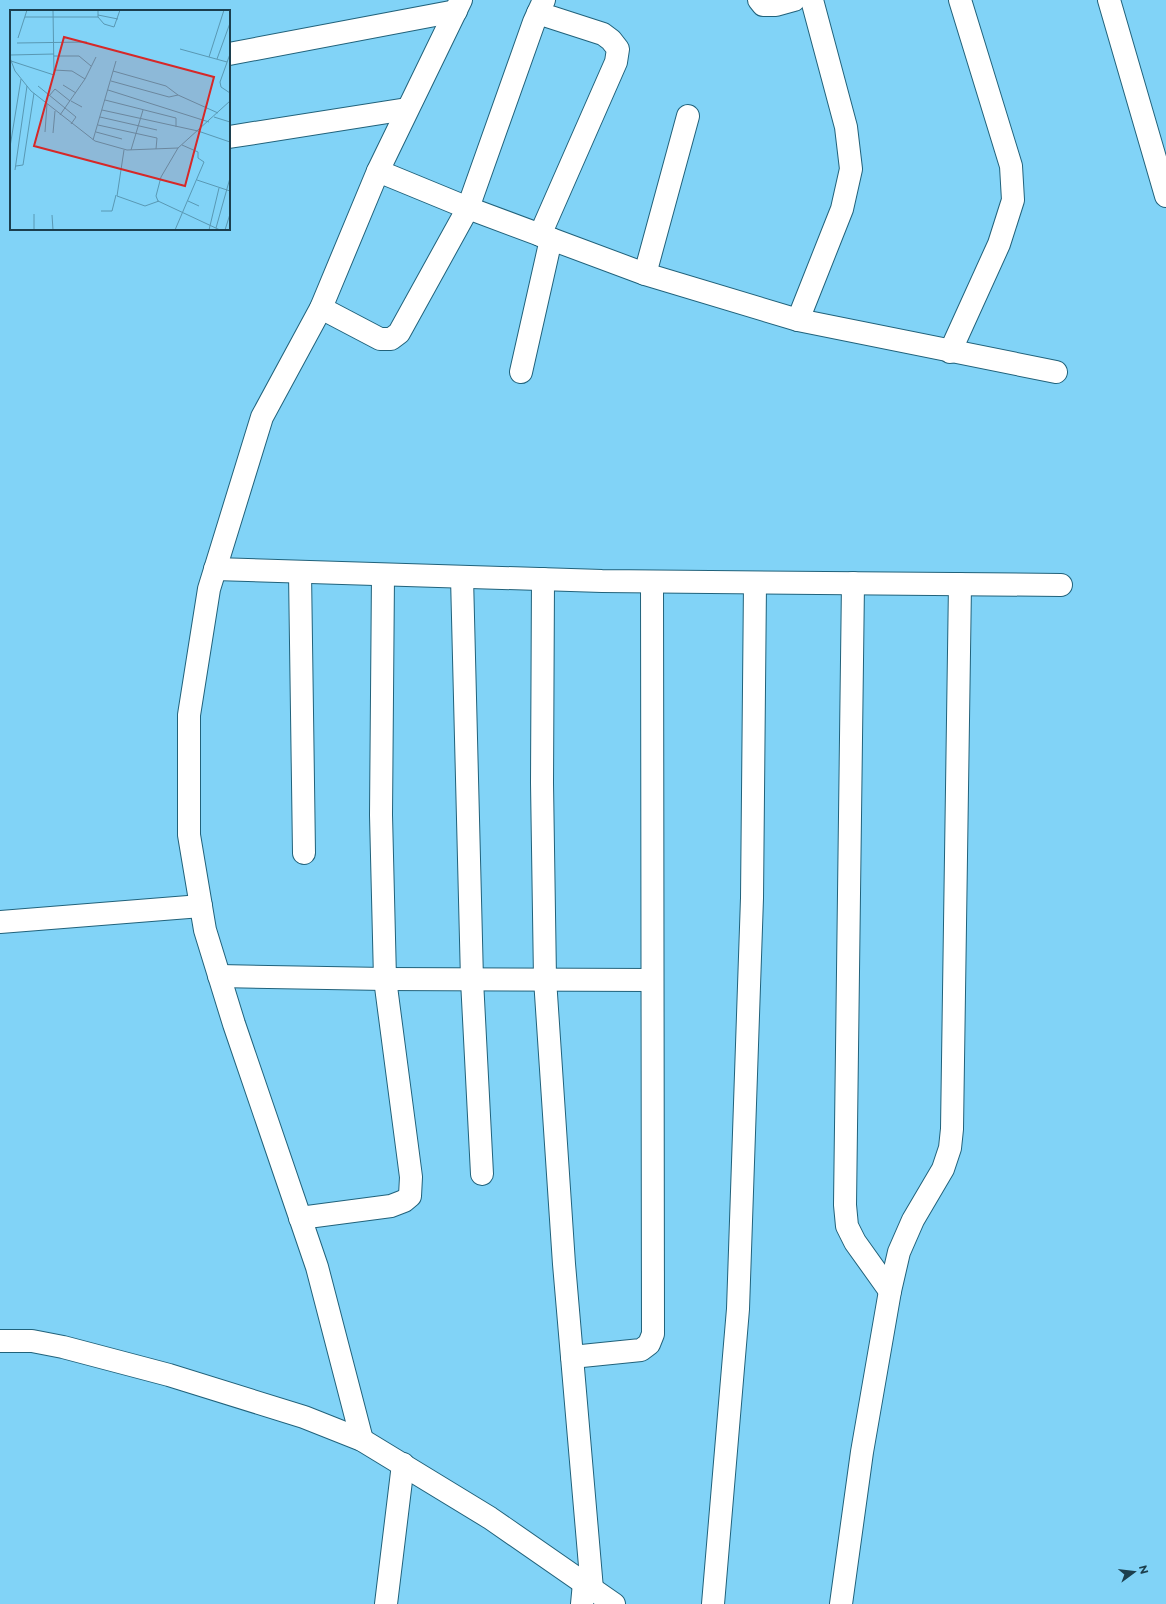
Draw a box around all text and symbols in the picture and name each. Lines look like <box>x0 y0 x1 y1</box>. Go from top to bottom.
inset map <box>10 10 230 230</box>
north arrow <box>1114 1552 1154 1592</box>
text: N <box>1136 1563 1152 1576</box>

